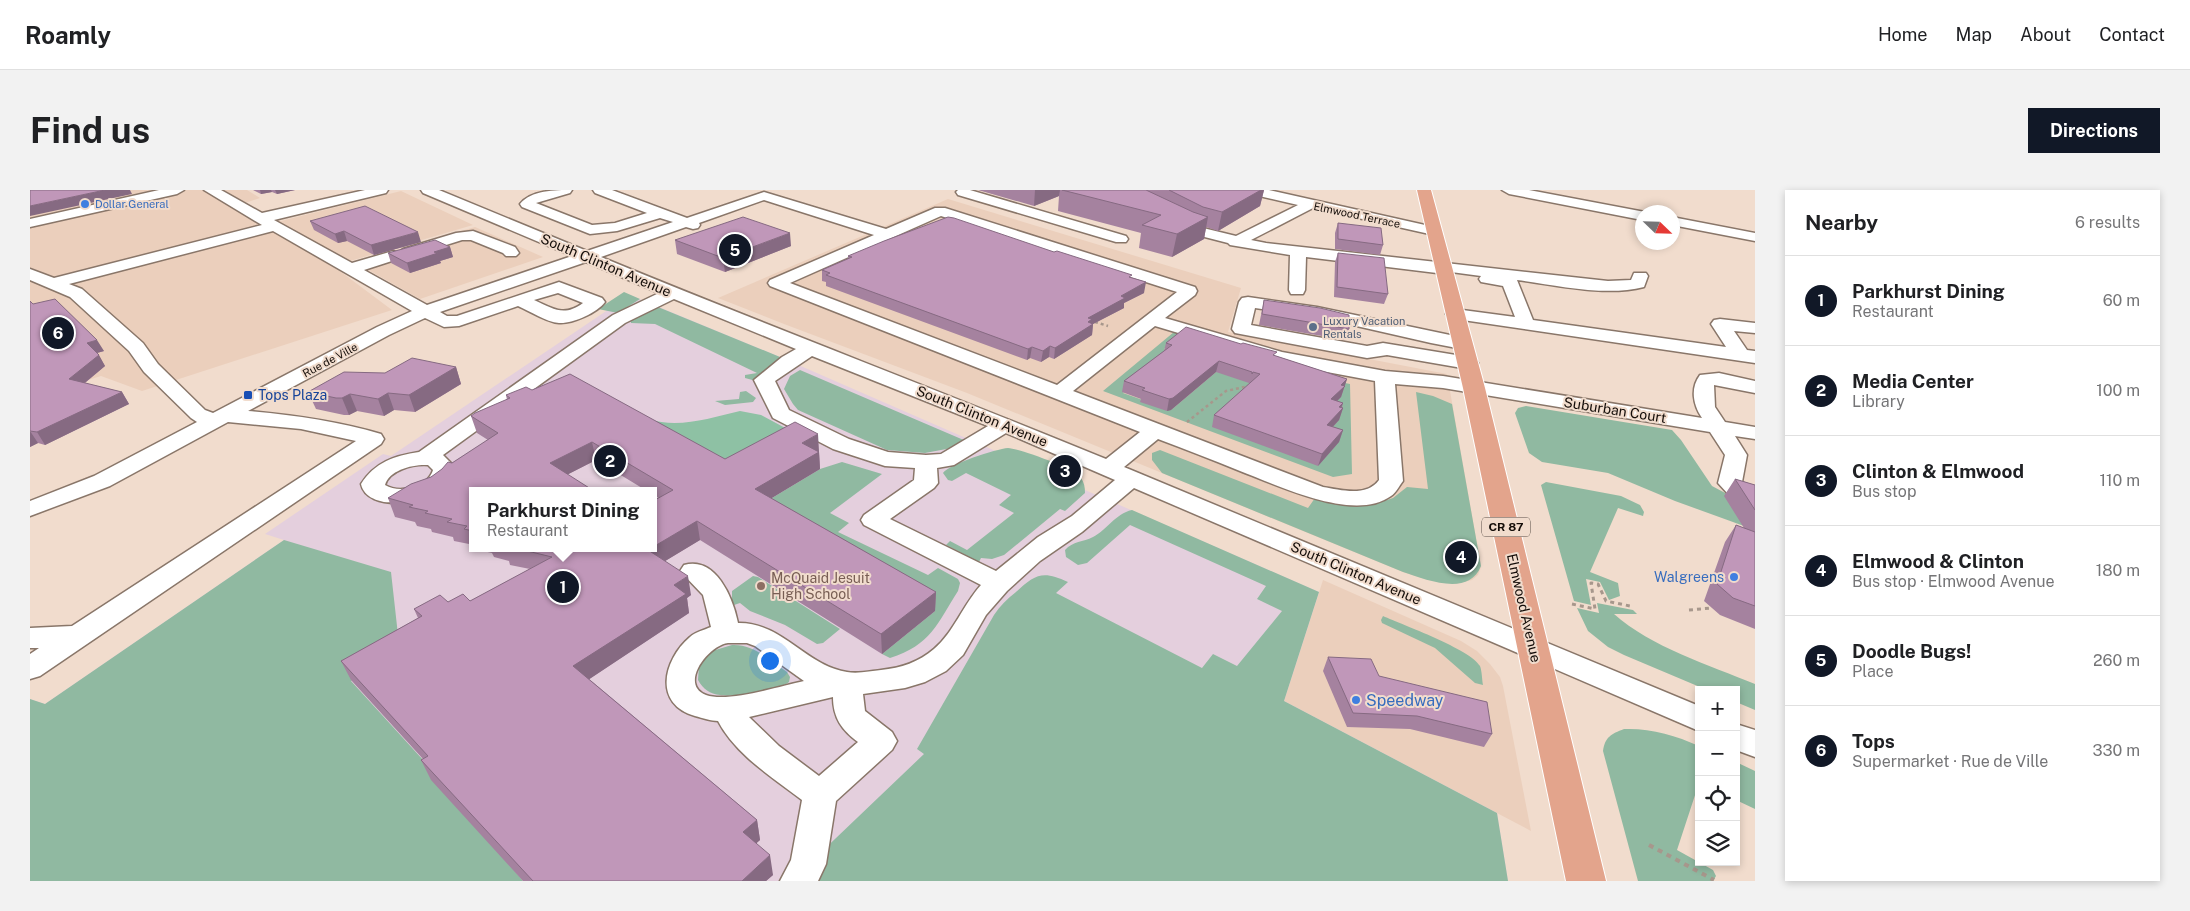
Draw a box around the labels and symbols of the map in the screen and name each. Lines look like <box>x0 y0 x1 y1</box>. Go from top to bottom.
marker: Dollar General <box>79 198 91 210</box>
place label: Dollar General <box>95 198 169 210</box>
street label: Elmwood Terrace <box>1313 200 1401 230</box>
north arrow <box>1635 205 1680 250</box>
street label: South Clinton Avenue <box>538 230 674 300</box>
pin: 5 <box>719 231 751 269</box>
pin: 6 <box>42 314 74 352</box>
place label: Luxury Vacation Rentals <box>1323 315 1405 340</box>
marker: Luxury Vacation Rentals <box>1307 321 1319 333</box>
street label: Rue de Ville <box>301 341 359 379</box>
street label: South Clinton Avenue <box>914 382 1050 450</box>
place label: Tops Plaza <box>258 387 327 403</box>
marker: Tops Plaza <box>242 389 254 401</box>
street label: Suburban Court <box>1563 394 1667 426</box>
pin: 2 <box>594 442 626 480</box>
pin: 3 <box>1049 452 1081 490</box>
road number: CR 87 <box>1482 518 1530 537</box>
street label: South Clinton Avenue <box>1288 538 1424 608</box>
pin: 4 <box>1445 538 1477 576</box>
street label: Elmwood Avenue <box>1504 552 1544 664</box>
pin: 1 <box>547 568 579 606</box>
place label: Walgreens <box>1654 569 1724 585</box>
place label: McQuaid Jesuit High School <box>771 570 870 602</box>
marker: Walgreens <box>1728 571 1740 583</box>
marker: McQuaid Jesuit High School <box>755 580 767 592</box>
your location <box>757 648 783 674</box>
place label: Speedway <box>1366 691 1444 710</box>
marker: Speedway <box>1350 694 1362 706</box>

